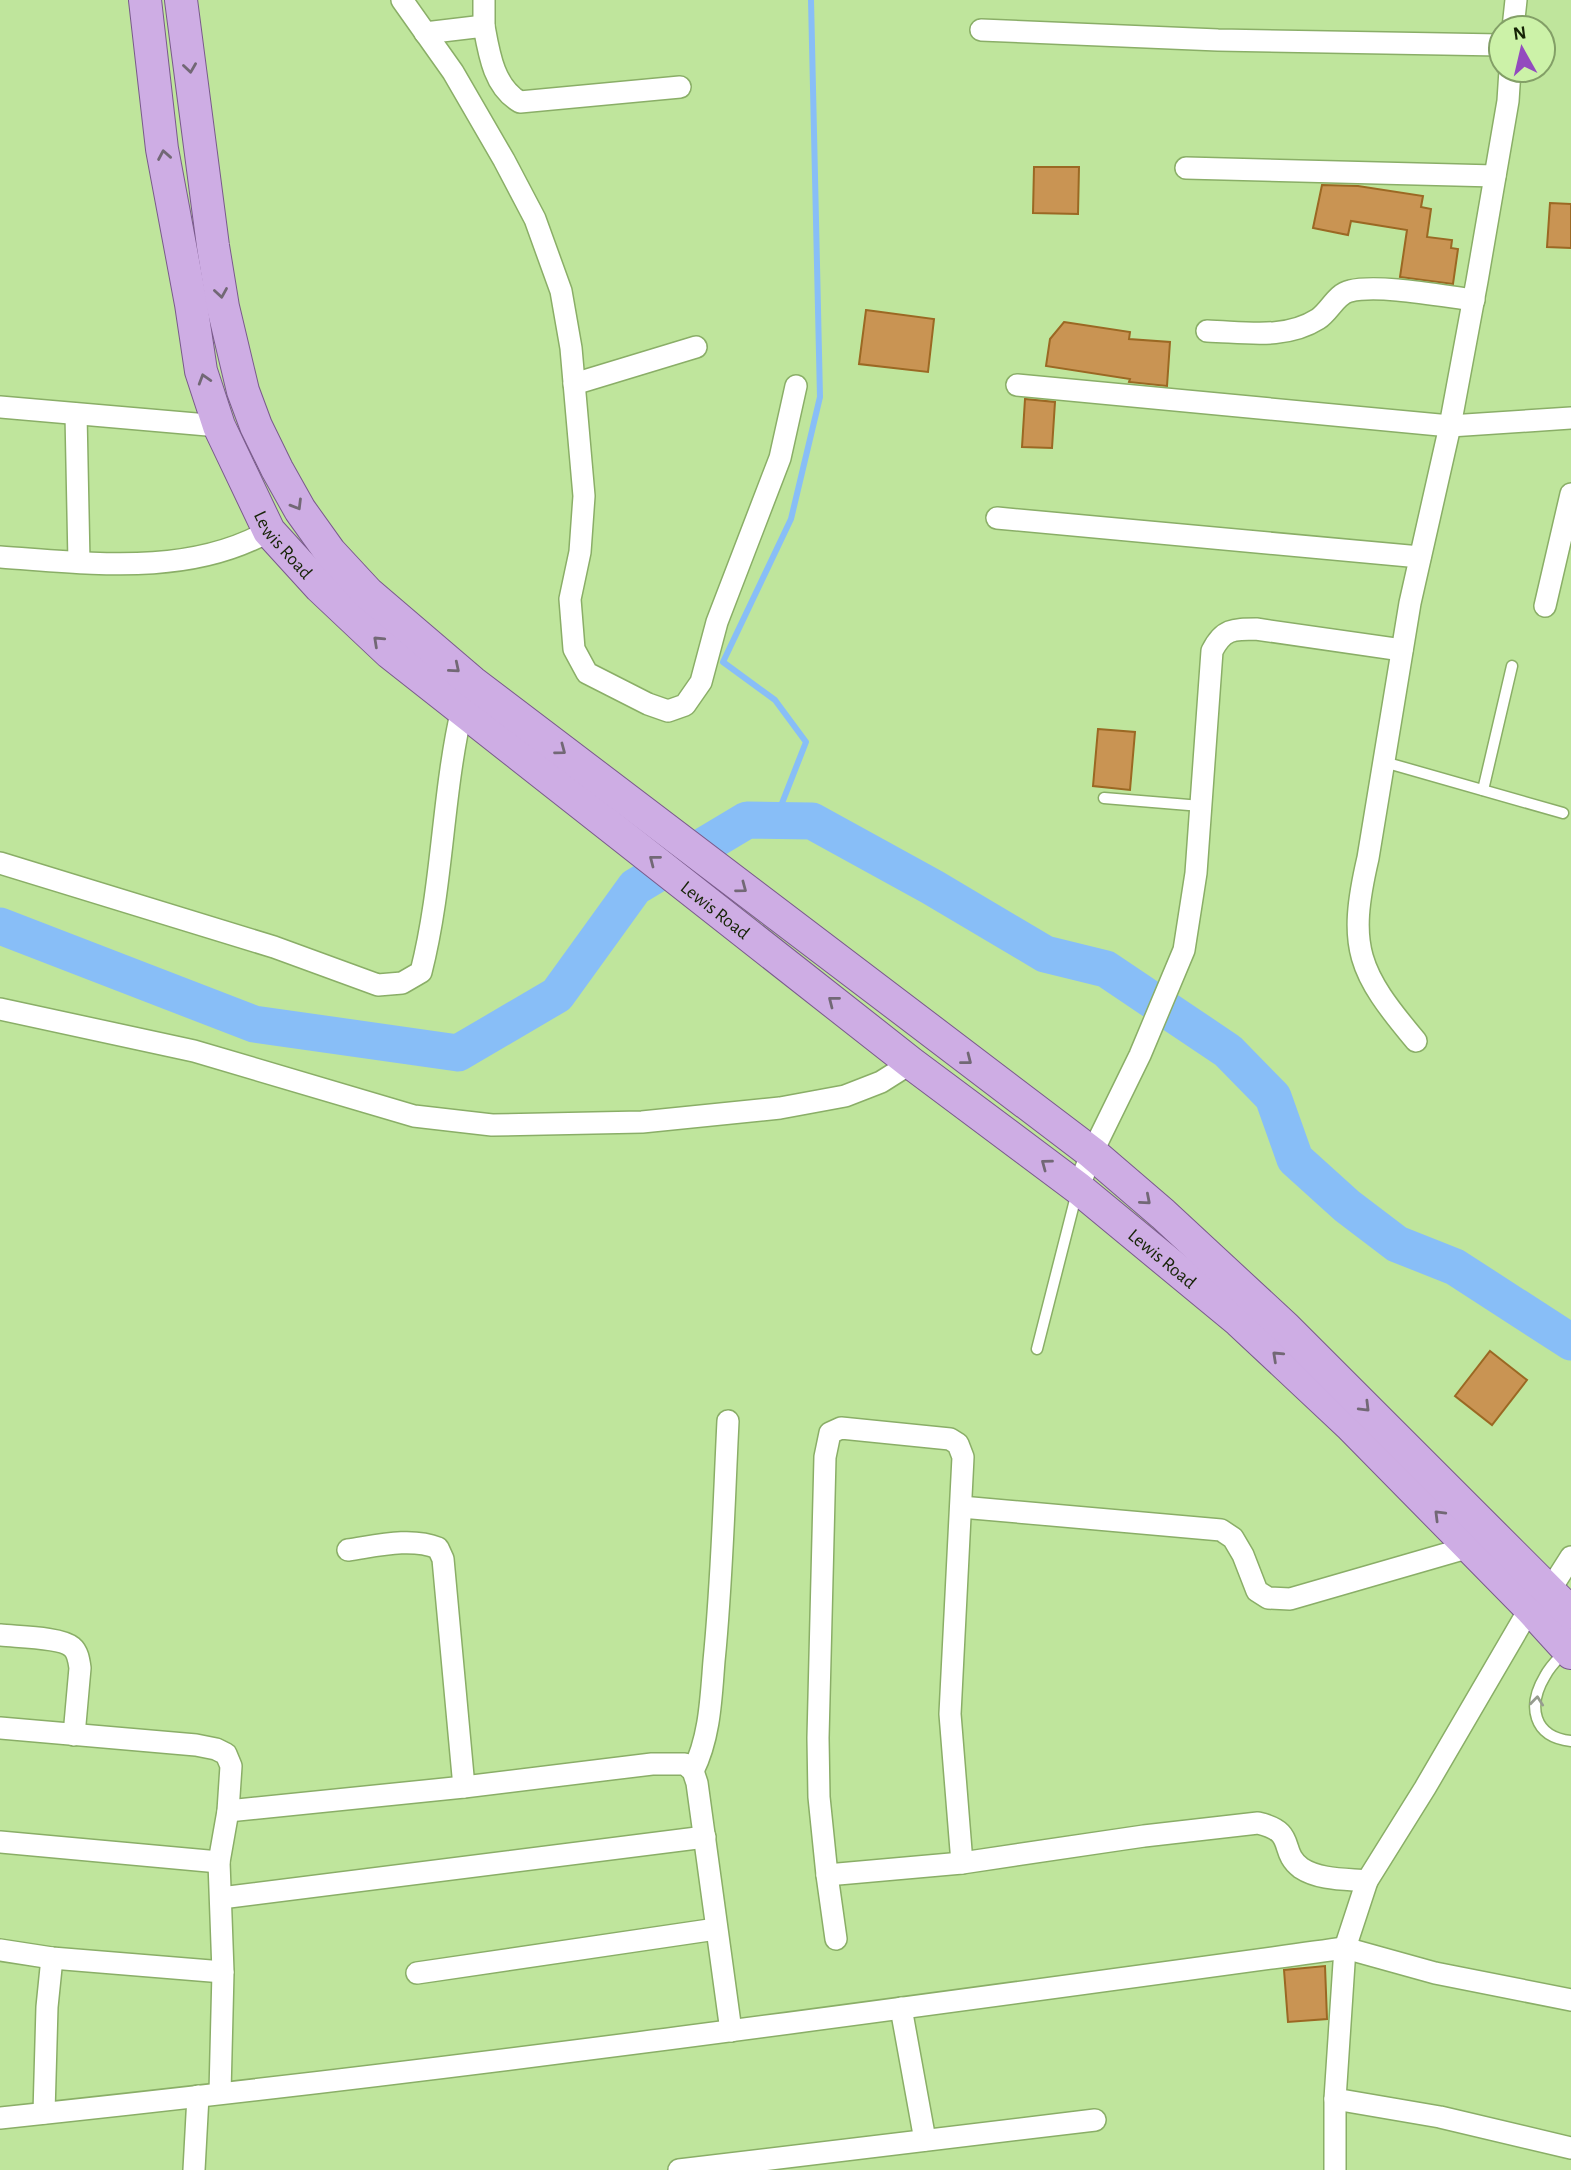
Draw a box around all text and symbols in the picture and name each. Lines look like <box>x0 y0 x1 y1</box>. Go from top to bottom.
north arrow <box>1487 14 1557 84</box>
text: N <box>1512 23 1528 44</box>
one-way arrow <box>182 62 197 74</box>
one-way arrow <box>157 149 172 161</box>
one-way arrow <box>213 287 228 299</box>
one-way arrow <box>197 373 212 385</box>
one-way arrow <box>289 498 302 511</box>
street label: Lewis Road <box>250 508 316 583</box>
one-way arrow <box>373 637 386 649</box>
one-way arrow <box>446 660 459 672</box>
one-way arrow <box>554 742 566 755</box>
one-way arrow <box>649 856 662 869</box>
street label: Lewis Road <box>677 878 753 943</box>
one-way arrow <box>735 880 747 893</box>
one-way arrow <box>829 996 841 1009</box>
one-way arrow <box>960 1051 972 1064</box>
one-way arrow <box>1041 1159 1053 1172</box>
one-way arrow <box>1138 1192 1151 1204</box>
street label: Lewis Road <box>1124 1226 1199 1293</box>
one-way arrow <box>1272 1352 1285 1365</box>
one-way arrow <box>1356 1399 1369 1412</box>
one-way arrow <box>1435 1511 1448 1524</box>
one-way arrow <box>1529 1695 1544 1706</box>

